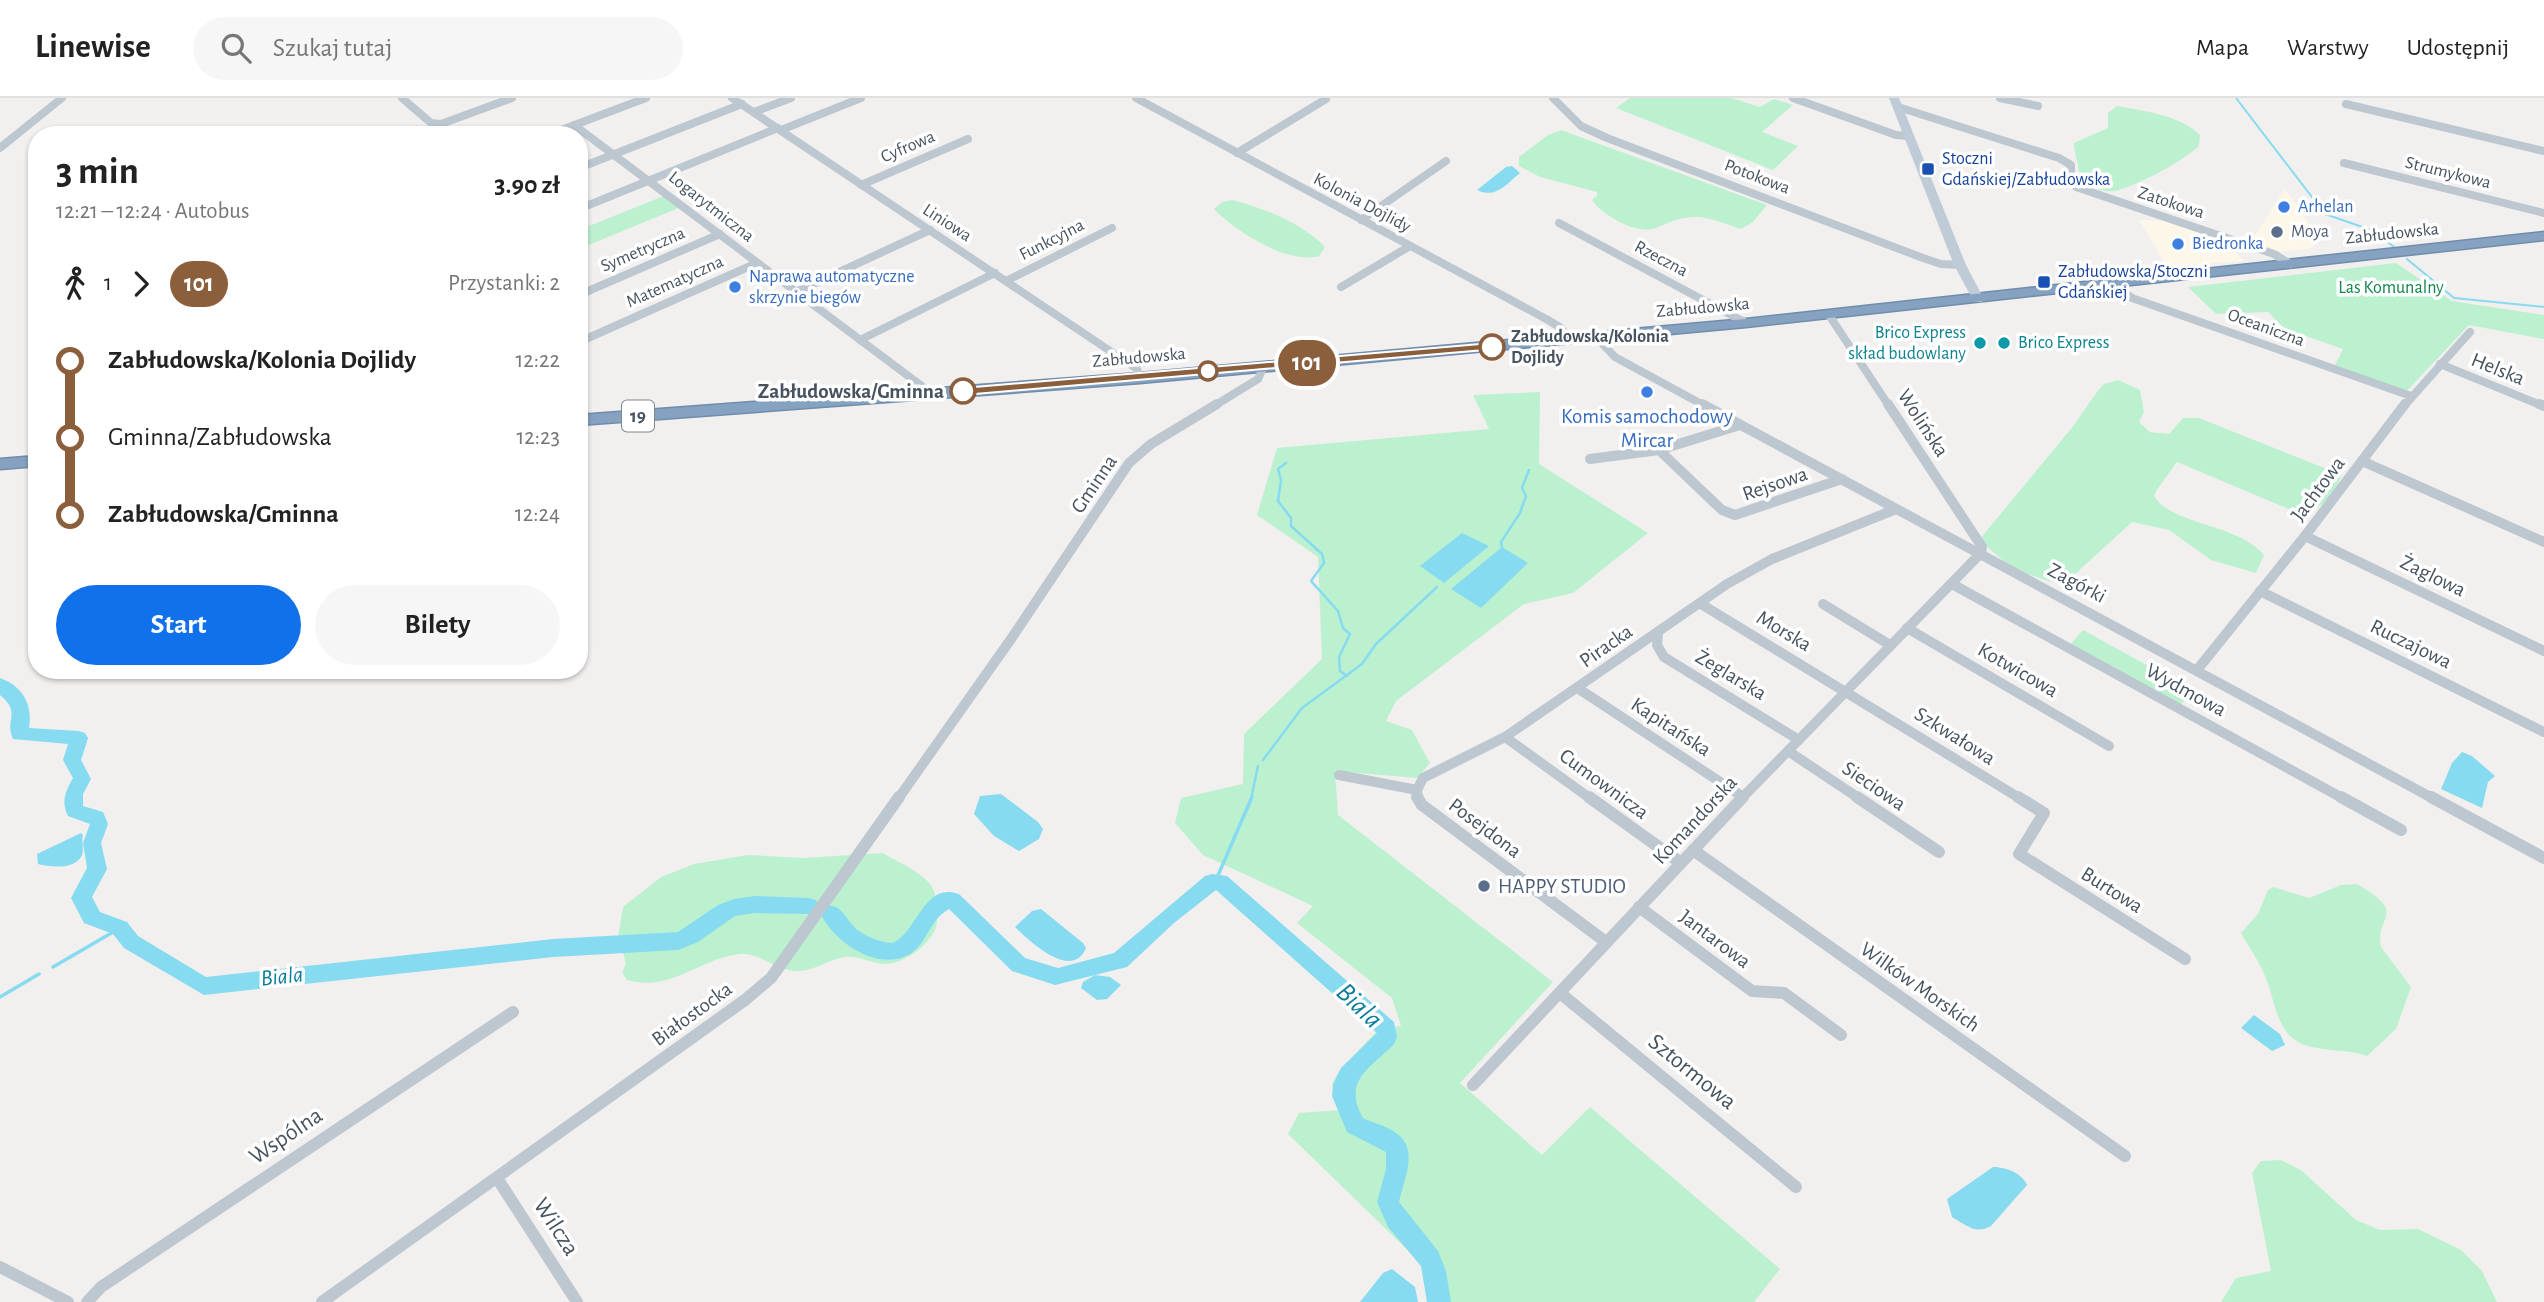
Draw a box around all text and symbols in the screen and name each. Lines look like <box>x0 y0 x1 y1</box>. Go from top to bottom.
search box <box>193 17 683 80</box>
icon: search <box>217 29 255 67</box>
text: Linewise <box>35 31 151 64</box>
text: Szukaj tutaj <box>273 35 392 61</box>
text: Mapa <box>2196 36 2249 60</box>
text: Warstwy <box>2287 36 2369 60</box>
text: Udostępnij <box>2407 36 2509 60</box>
street label: Cyfrowa <box>878 128 938 166</box>
place label: Stoczni Gdańskiej/Zabłudowska <box>1942 150 2110 189</box>
text: 3 min <box>56 153 139 191</box>
street label: Strumykowa <box>2403 154 2493 192</box>
street label: Potokowa <box>1722 156 1792 198</box>
marker: Stoczni Gdańskiej/Zabłudowska <box>1920 161 1936 177</box>
street label: Logarytmiczna <box>665 168 757 246</box>
street label: Kolonia Dojlidy <box>1310 170 1414 236</box>
text: 3.90 zł <box>494 172 560 198</box>
street label: Zatokowa <box>2135 184 2207 222</box>
place label: Arhelan <box>2298 198 2354 216</box>
marker: Arhelan <box>2276 199 2292 215</box>
text: 12:21 – 12:24 · Autobus <box>56 200 250 223</box>
street label: Liniowa <box>919 201 975 245</box>
street label: Funkcyjna <box>1017 216 1087 264</box>
street label: Zabłudowska <box>2344 220 2440 248</box>
place label: Moya <box>2291 223 2329 241</box>
street label: Symetryczna <box>598 224 688 276</box>
marker: Moya <box>2269 224 2285 240</box>
place label: Biedronka <box>2192 235 2264 253</box>
marker: Biedronka <box>2170 236 2186 252</box>
street label: Rzeczna <box>1631 238 1691 280</box>
street label: Matematyczna <box>624 253 726 311</box>
place label: Zabłudowska/Stoczni Gdańskiej <box>2058 263 2208 302</box>
icon: walk <box>56 265 94 303</box>
icon: forward <box>122 265 160 303</box>
place label: Naprawa automatyczne skrzynie biegów <box>749 268 915 307</box>
text: 1 <box>104 272 112 295</box>
text: 101 <box>184 272 214 296</box>
text: Przystanki: 2 <box>448 272 560 295</box>
marker: Zabłudowska/Stoczni Gdańskiej <box>2036 274 2052 290</box>
marker: Naprawa automatyczne skrzynie biegów <box>727 279 743 295</box>
park label: Las Komunalny <box>2338 279 2444 297</box>
street label: Zabłudowska <box>1656 295 1750 321</box>
street label: Oceaniczna <box>2225 306 2307 350</box>
place label: Brico Express skład budowlany <box>1848 324 1966 363</box>
place label: Zabłudowska/Kolonia Dojlidy <box>1511 328 1669 367</box>
marker: Zabłudowska/Kolonia Dojlidy <box>1479 334 1505 360</box>
place label: Brico Express <box>2018 334 2109 352</box>
marker: Brico Express skład budowlany <box>1972 335 1988 351</box>
marker: Brico Express <box>1996 335 2012 351</box>
line badge: 101 <box>1267 340 1347 386</box>
street label: Zabłudowska <box>1092 345 1186 371</box>
text: Zabłudowska/Kolonia Dojlidy <box>108 347 416 373</box>
text: 12:22 <box>515 349 560 372</box>
street label: Helska <box>2468 349 2528 389</box>
text: 101 <box>1292 351 1322 375</box>
unlabelled marker <box>1198 361 1218 381</box>
marker: Zabłudowska/Gminna <box>950 378 976 404</box>
place label: Zabłudowska/Gminna <box>758 381 944 402</box>
marker: Komis samochodowy Mircar <box>1639 384 1655 400</box>
street label: Wolińska <box>1894 385 1953 461</box>
road number: 19 <box>622 400 654 432</box>
place label: Komis samochodowy Mircar <box>1561 406 1733 451</box>
text: Gminna/Zabłudowska <box>108 424 332 450</box>
text: 12:23 <box>516 426 560 449</box>
street label: Gminna <box>1067 451 1121 517</box>
street label: Jachtowa <box>2287 453 2349 525</box>
street label: Rejsowa <box>1740 463 1811 505</box>
text: Zabłudowska/Gminna <box>108 501 339 527</box>
text: 12:24 <box>515 503 560 526</box>
street label: Żaglowa <box>2397 550 2470 601</box>
street label: Zagórki <box>2044 559 2110 607</box>
button: Start <box>56 585 301 665</box>
button: Bilety <box>315 585 560 665</box>
street label: Morska <box>1753 607 1815 656</box>
street label: Ruczajowa <box>2367 615 2455 673</box>
street label: Piracka <box>1576 620 1637 672</box>
street label: Kotwicowa <box>1974 639 2062 701</box>
street label: Żeglarska <box>1692 645 1771 704</box>
street label: Wydmowa <box>2142 659 2230 721</box>
street label: Kapitańska <box>1627 694 1715 761</box>
street label: Szkwałowa <box>1911 703 1999 769</box>
street label: Cumownicza <box>1556 745 1653 823</box>
street label: Sieciowa <box>1839 757 1910 815</box>
street label: Komandorska <box>1649 771 1741 868</box>
street label: Posejdona <box>1445 794 1525 862</box>
street label: Burtowa <box>2077 863 2147 917</box>
place label: HAPPY STUDIO <box>1498 876 1626 897</box>
marker: HAPPY STUDIO <box>1476 878 1492 894</box>
street label: Jantarowa <box>1676 906 1755 973</box>
street label: Wilków Morskich <box>1856 938 1984 1036</box>
water label: Biala <box>260 963 304 991</box>
street label: Białostocka <box>648 978 736 1050</box>
water label: Biala <box>1331 978 1387 1034</box>
street label: Sztormowa <box>1644 1030 1740 1114</box>
street label: Wspólna <box>245 1103 327 1169</box>
street label: Wilcza <box>529 1194 583 1260</box>

